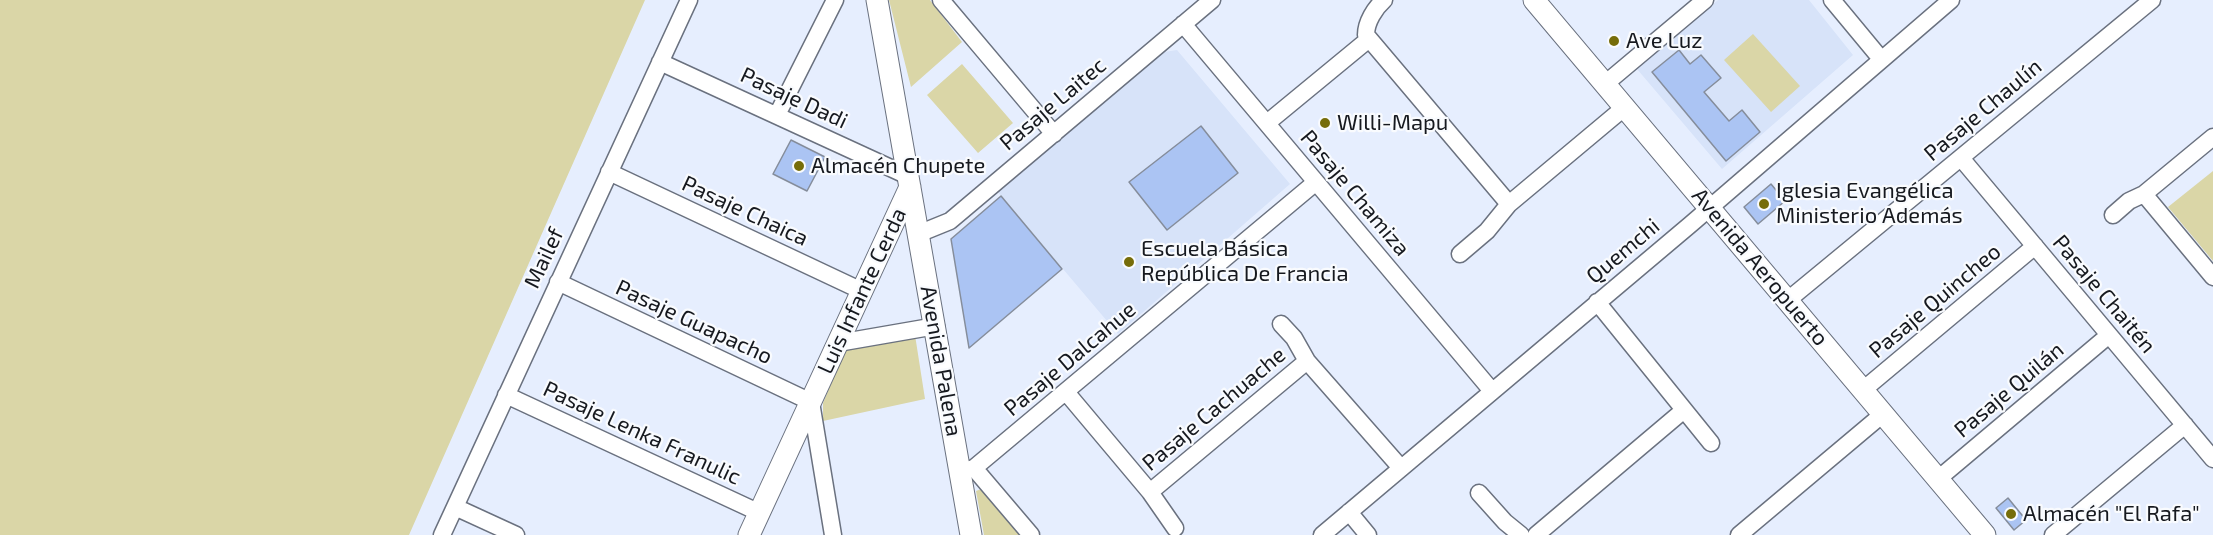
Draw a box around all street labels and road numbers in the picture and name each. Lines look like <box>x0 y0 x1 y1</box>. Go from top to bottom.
street label: Pasaje Laitec <box>995 52 1111 156</box>
street label: Pasaje Chaulín <box>1919 53 2047 167</box>
street label: Pasaje Dadi <box>736 62 852 134</box>
street label: Pasaje Chamiza <box>1295 125 1415 261</box>
street label: Pasaje Chaica <box>678 170 812 252</box>
street label: Avenida Aeropuerto <box>1686 183 1834 351</box>
street label: Luis Infante Cerda <box>812 204 912 378</box>
street label: Quemchi <box>1581 213 1665 289</box>
street label: Mailef <box>519 224 569 292</box>
street label: Pasaje Chaitén <box>2047 229 2161 359</box>
street label: Pasaje Quincheo <box>1864 238 2006 364</box>
street label: Pasaje Guapacho <box>611 274 777 370</box>
street label: Avenida Palena <box>915 284 967 438</box>
street label: Pasaje Dalcahue <box>999 296 1141 422</box>
street label: Pasaje Quilán <box>1949 337 2069 443</box>
street label: Pasaje Cachuache <box>1137 341 1291 477</box>
street label: Pasaje Lenka Franulic <box>539 376 745 490</box>

